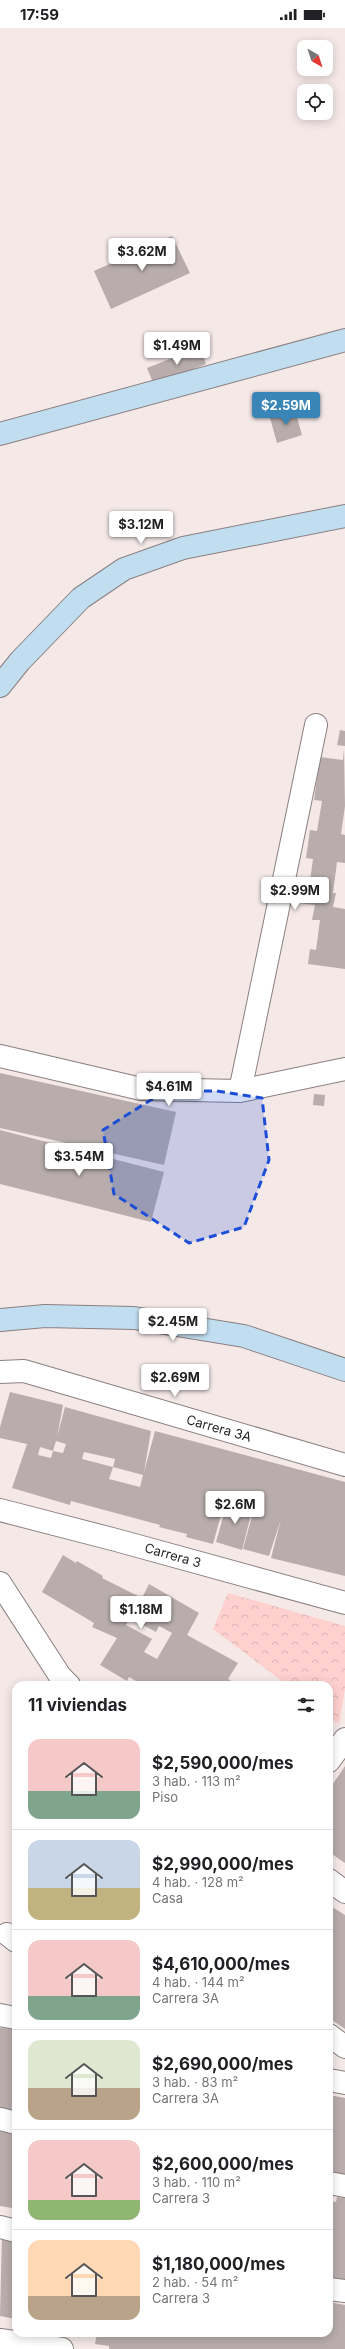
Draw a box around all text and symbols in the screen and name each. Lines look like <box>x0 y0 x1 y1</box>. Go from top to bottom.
text: 17:59 <box>20 5 59 24</box>
north arrow <box>297 40 333 76</box>
map controls <box>297 40 333 120</box>
button: locate <box>297 84 333 120</box>
pin: $3.62M <box>109 238 175 272</box>
text: $3.62M <box>117 243 167 259</box>
pin: $1.49M <box>144 332 210 366</box>
text: $1.49M <box>153 337 201 353</box>
pin: $2.59M <box>253 392 319 426</box>
text: $2.59M <box>261 397 311 413</box>
pin: $3.12M <box>108 511 174 545</box>
text: $3.12M <box>118 516 164 532</box>
pin: $2.99M <box>262 877 328 911</box>
text: $2.99M <box>270 882 320 898</box>
pin: $4.61M <box>136 1073 202 1107</box>
text: $4.61M <box>146 1078 193 1094</box>
pin: $3.54M <box>46 1143 112 1177</box>
text: $3.54M <box>54 1148 104 1164</box>
pin: $2.45M <box>140 1308 206 1342</box>
text: $2.45M <box>148 1313 198 1329</box>
pin: $2.69M <box>142 1364 208 1398</box>
text: $2.69M <box>150 1369 200 1385</box>
street label: Carrera 3A <box>185 1411 253 1445</box>
pin: $2.6M <box>207 1491 263 1525</box>
text: $2.6M <box>214 1496 256 1512</box>
street label: Carrera 3 <box>143 1539 203 1571</box>
pin: $1.18M <box>108 1596 174 1630</box>
text: $1.18M <box>119 1601 163 1617</box>
icon: filters <box>295 1694 317 1716</box>
text: 11 viviendas <box>28 1695 127 1715</box>
text: $2,590,000/mes <box>152 1753 294 1773</box>
icon: home <box>60 1755 108 1803</box>
text: 3 hab. · 113 m² <box>152 1773 241 1789</box>
text: Piso <box>152 1789 178 1805</box>
text: $2,990,000/mes <box>152 1854 294 1874</box>
icon: home <box>60 1856 108 1904</box>
text: 4 hab. · 128 m² <box>152 1874 244 1890</box>
text: Casa <box>152 1890 183 1906</box>
text: $4,610,000/mes <box>152 1954 290 1974</box>
icon: home <box>60 1956 108 2004</box>
text: 4 hab. · 144 m² <box>152 1974 245 1990</box>
text: Carrera 3A <box>152 1990 219 2006</box>
text: $2,690,000/mes <box>152 2054 293 2074</box>
icon: home <box>60 2056 108 2104</box>
text: 3 hab. · 83 m² <box>152 2074 238 2090</box>
text: Carrera 3A <box>152 2090 219 2106</box>
text: $2,600,000/mes <box>152 2154 294 2174</box>
icon: home <box>60 2156 108 2204</box>
text: 3 hab. · 110 m² <box>152 2174 241 2190</box>
text: Carrera 3 <box>152 2190 210 2206</box>
text: $1,180,000/mes <box>152 2254 285 2274</box>
icon: home <box>60 2256 108 2304</box>
text: 2 hab. · 54 m² <box>152 2274 238 2290</box>
text: Carrera 3 <box>152 2290 210 2306</box>

